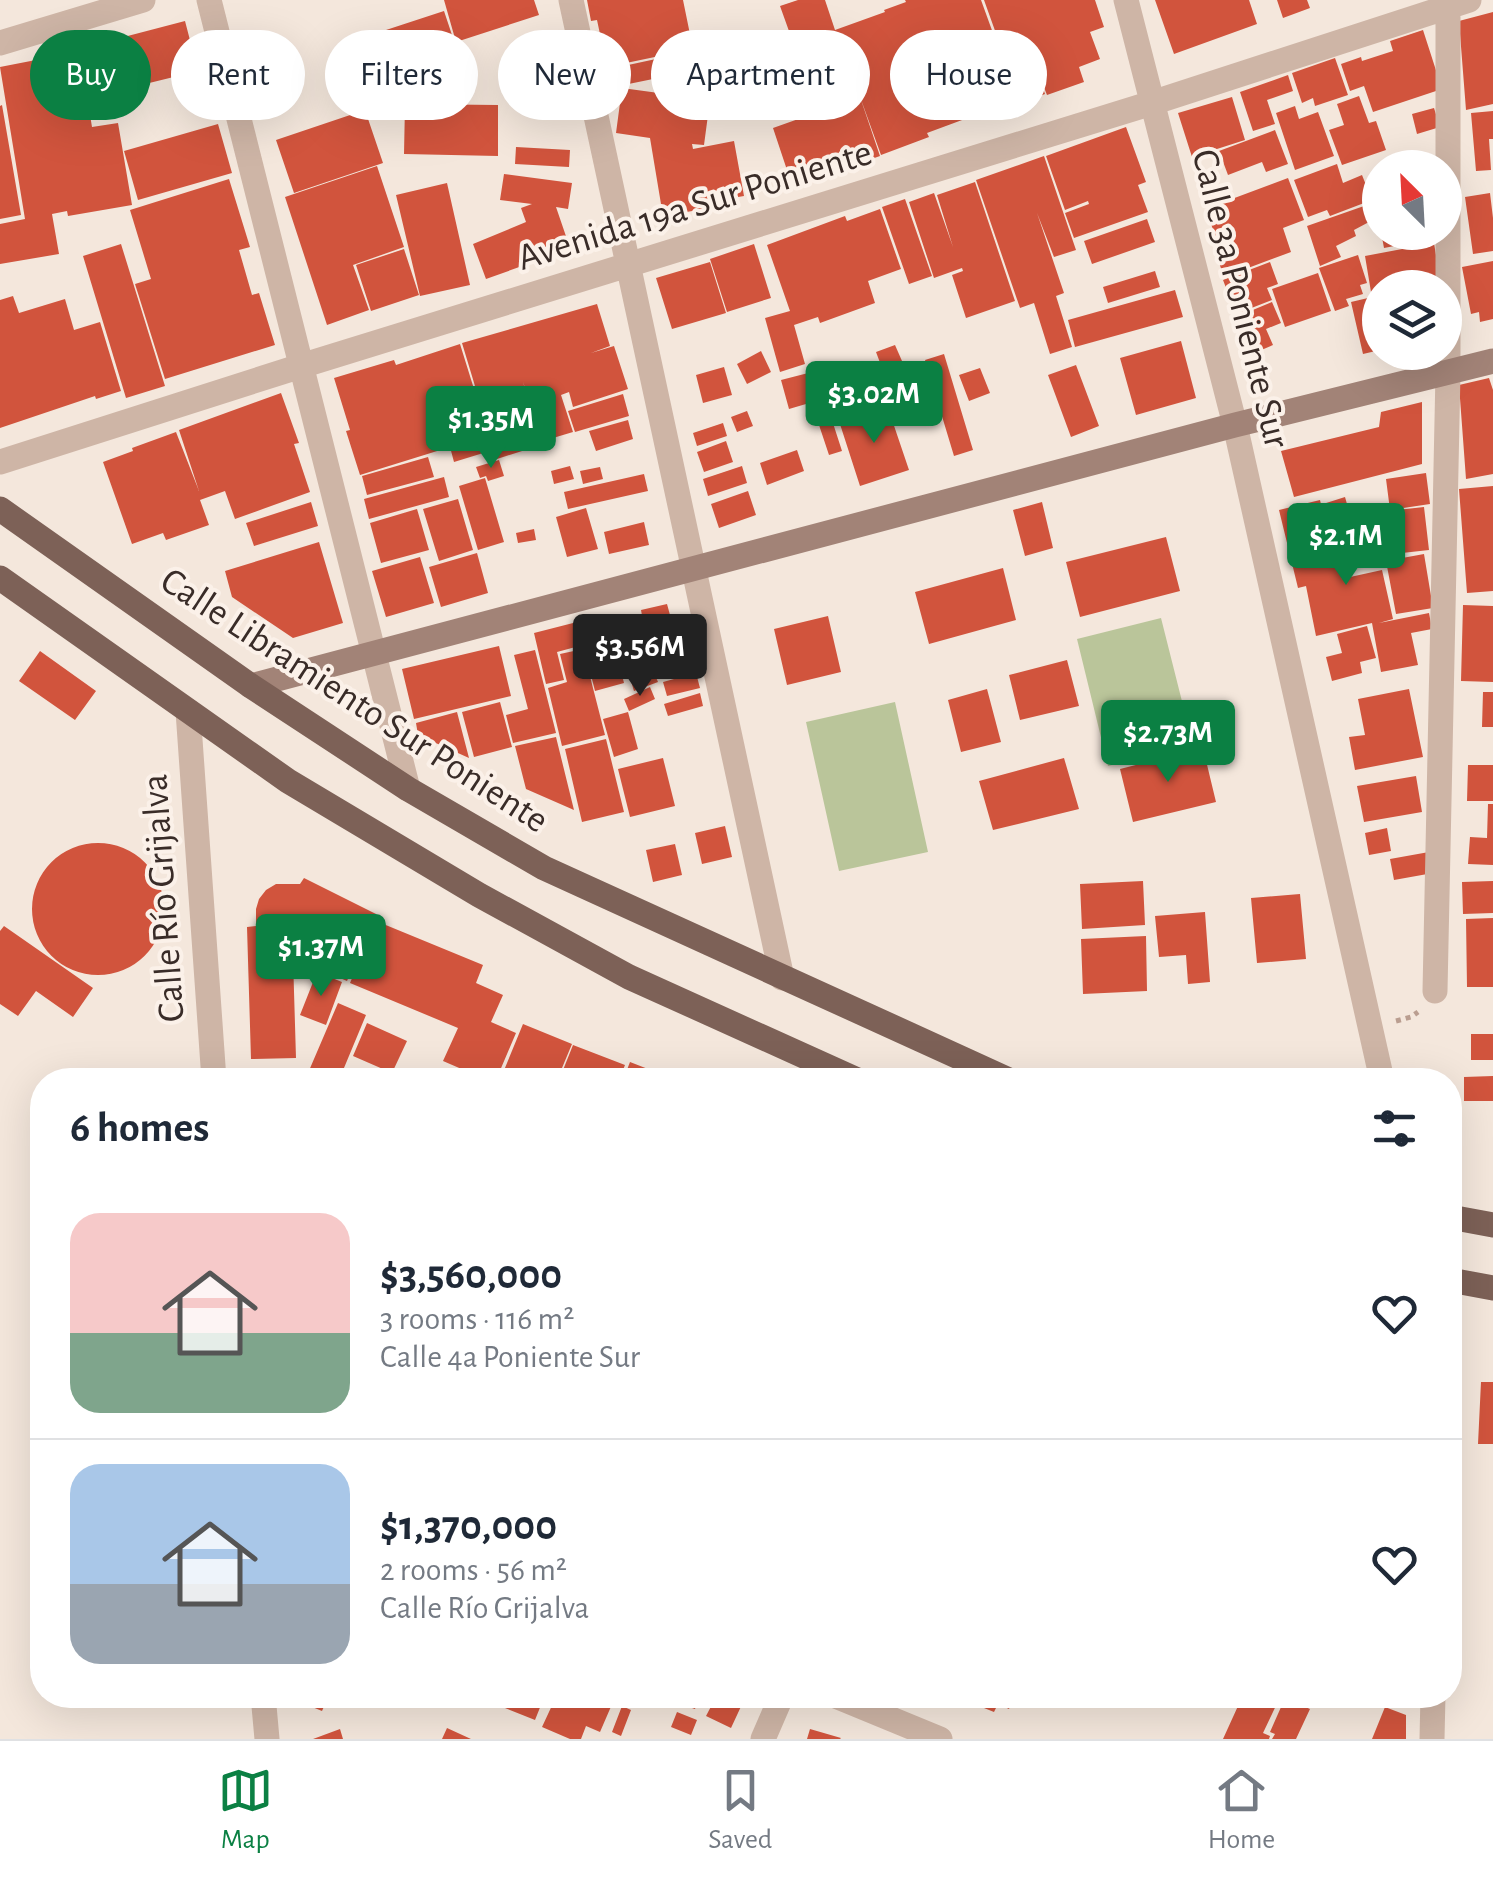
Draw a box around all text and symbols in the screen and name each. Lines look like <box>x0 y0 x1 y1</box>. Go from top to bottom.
chip: Buy <box>30 30 151 120</box>
chip: Rent <box>171 30 305 120</box>
chip: Filters <box>325 30 478 120</box>
chip: New <box>498 30 631 120</box>
chip: Apartment <box>651 30 870 120</box>
chip: House <box>890 30 1047 120</box>
street label: Avenida 19a Sur Poniente <box>513 134 877 278</box>
street label: Calle 3a Poniente Sur <box>1185 146 1296 453</box>
north arrow <box>1362 150 1462 250</box>
map controls <box>1362 150 1462 370</box>
button: layers <box>1362 270 1462 370</box>
pin: $3.02M <box>793 361 955 446</box>
text: $3.02M <box>828 377 920 409</box>
pin: $1.35M <box>410 386 572 471</box>
text: $1.35M <box>448 402 534 434</box>
pin: $2.1M <box>1276 503 1416 588</box>
text: $2.1M <box>1309 519 1383 551</box>
street label: Calle Libramiento Sur Poniente <box>154 562 554 840</box>
pin: $3.56M <box>559 614 721 699</box>
text: $3.56M <box>595 630 685 662</box>
pin: $2.73M <box>1087 700 1249 785</box>
text: $2.73M <box>1123 716 1213 748</box>
street label: Calle Río Grijalva <box>136 773 192 1023</box>
pin: $1.37M <box>240 914 402 999</box>
text: $1.37M <box>278 930 364 962</box>
icon: filters <box>1367 1101 1422 1156</box>
text: 6 homes <box>70 1107 209 1149</box>
icon: home <box>150 1253 270 1373</box>
text: $3,560,000 <box>380 1254 562 1296</box>
icon: heart <box>1367 1286 1422 1341</box>
text: 3 rooms · 116 m² <box>380 1303 574 1335</box>
text: Calle 4a Poniente Sur <box>380 1341 640 1373</box>
icon: home <box>150 1504 270 1624</box>
text: $1,370,000 <box>380 1505 557 1547</box>
icon: heart <box>1367 1537 1422 1592</box>
text: 2 rooms · 56 m² <box>380 1554 567 1586</box>
text: Calle Río Grijalva <box>380 1592 589 1624</box>
tab: Map <box>218 1763 273 1857</box>
tab: Saved <box>708 1763 772 1857</box>
tab: Home <box>1208 1763 1275 1857</box>

